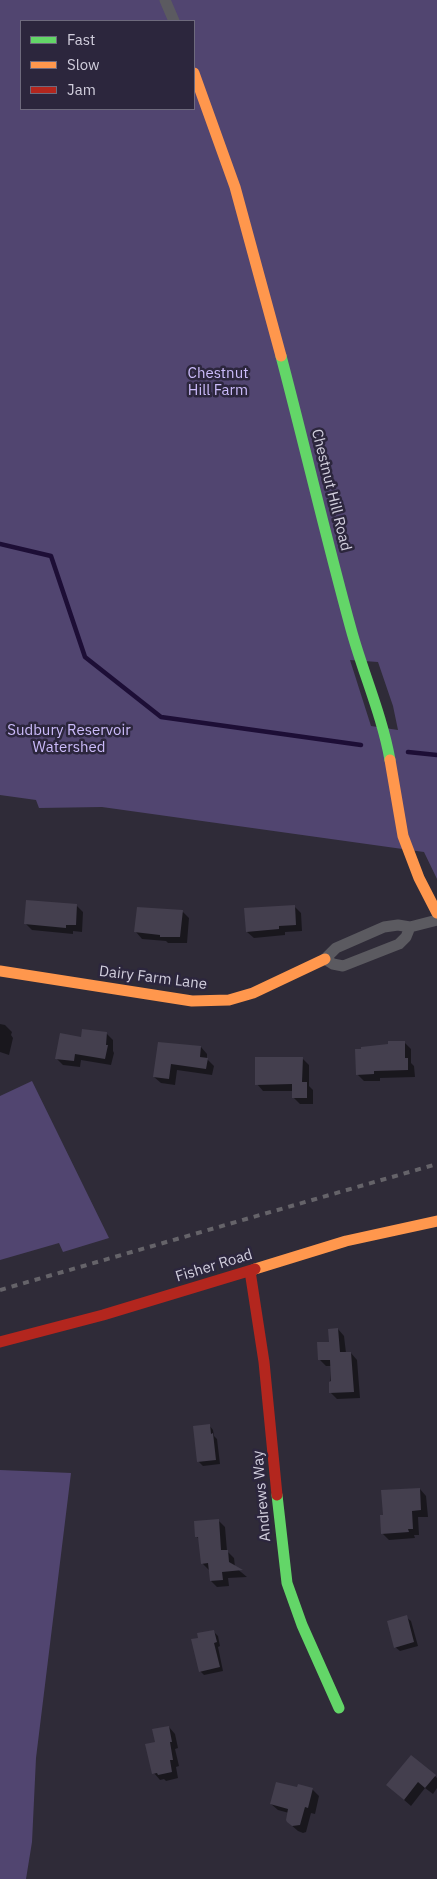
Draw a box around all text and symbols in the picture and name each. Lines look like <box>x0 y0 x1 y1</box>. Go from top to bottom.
legend <box>20 20 195 110</box>
text: Fast <box>67 30 95 49</box>
text: Slow <box>67 55 100 74</box>
text: Jam <box>67 80 96 99</box>
park label: Chestnut Hill Farm <box>188 365 248 400</box>
street label: Chestnut Hill Road <box>307 427 355 553</box>
park label: Sudbury Reservoir Watershed <box>7 722 131 757</box>
street label: Dairy Farm Lane <box>98 962 208 994</box>
street label: Fisher Road <box>173 1246 255 1286</box>
street label: Andrews Way <box>249 1450 275 1542</box>

